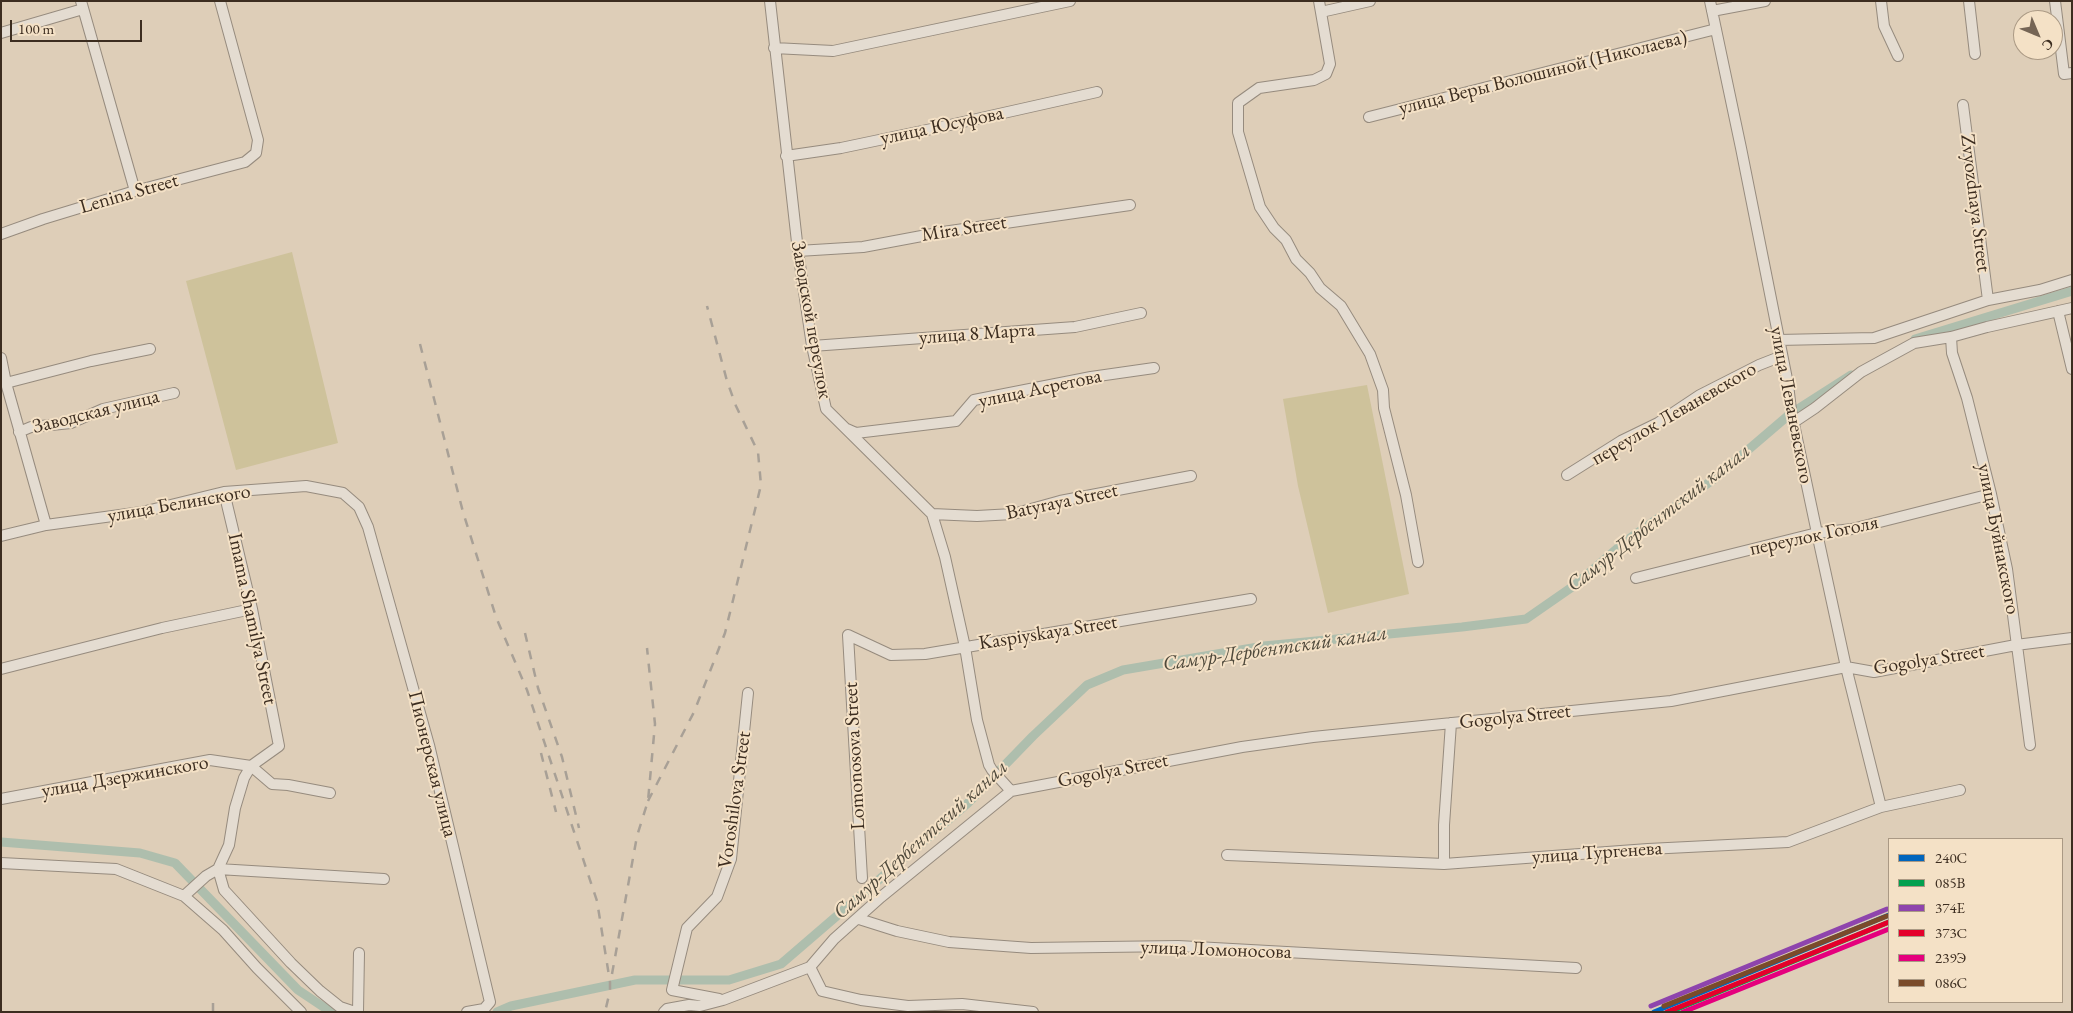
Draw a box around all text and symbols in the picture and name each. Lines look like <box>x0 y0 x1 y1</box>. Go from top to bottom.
scale bar <box>12 10 145 42</box>
north arrow <box>2013 10 2063 60</box>
text: 100 m <box>18 19 54 38</box>
street label: улица Веры Волошиной (Николаева) <box>1396 25 1690 121</box>
text: С <box>2038 35 2058 55</box>
street label: улица Юсуфова <box>878 101 1006 151</box>
street label: Zvyozdnaya Street <box>1955 133 1995 273</box>
street label: Lenina Street <box>77 168 181 220</box>
street label: Mira Street <box>920 210 1008 248</box>
street label: Заводской переулок <box>785 239 837 401</box>
street label: улица 8 Марта <box>918 318 1036 350</box>
street label: улица Леваневского <box>1764 324 1818 486</box>
street label: переулок Леваневского <box>1587 357 1761 471</box>
street label: улица Асретова <box>976 364 1104 414</box>
street label: Заводская улица <box>30 385 162 439</box>
water label: Самур-Дербентский канал <box>1562 438 1756 598</box>
street label: улица Буйнакского <box>1972 462 2024 616</box>
street label: Batyraya Street <box>1004 478 1120 526</box>
street label: улица Белинского <box>106 480 252 528</box>
street label: переулок Гоголя <box>1748 511 1880 561</box>
street label: Imama Shamilya Street <box>222 531 282 707</box>
street label: Kaspiyskaya Street <box>977 610 1119 656</box>
water label: Самур-Дербентский канал <box>1161 621 1389 677</box>
street label: Gogolya Street <box>1872 639 1986 681</box>
street label: Lomonosova Street <box>839 682 871 830</box>
street label: Пионерская улица <box>402 688 462 840</box>
street label: Gogolya Street <box>1458 699 1572 735</box>
street label: Voroshilova Street <box>713 730 757 870</box>
street label: Gogolya Street <box>1056 749 1170 793</box>
street label: улица Дзержинского <box>40 751 210 803</box>
water label: Самур-Дербентский канал <box>828 755 1014 925</box>
street label: улица Тургенева <box>1531 836 1663 870</box>
legend <box>1888 838 2063 1003</box>
text: 240С <box>1935 848 1967 867</box>
text: 085В <box>1935 873 1965 892</box>
text: 374Е <box>1935 898 1965 917</box>
text: 373C <box>1935 923 1967 942</box>
street label: улица Ломоносова <box>1140 935 1292 965</box>
text: 239Э <box>1935 948 1966 967</box>
text: 086С <box>1935 973 1967 992</box>

